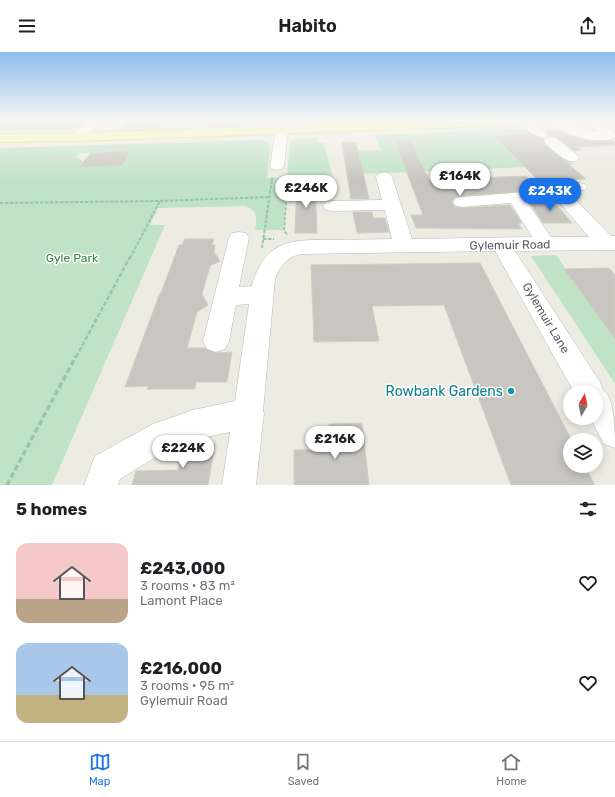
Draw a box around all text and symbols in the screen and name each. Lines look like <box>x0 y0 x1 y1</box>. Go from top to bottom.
icon: menu <box>16 15 38 37</box>
text: Habito <box>278 15 337 37</box>
icon: share <box>577 15 599 37</box>
pin: £164K <box>432 163 488 197</box>
text: £164K <box>439 168 481 183</box>
pin: £246K <box>278 175 334 209</box>
pin: £243K <box>522 178 578 212</box>
text: £246K <box>284 180 328 195</box>
text: £243K <box>528 183 572 198</box>
street label: Gylemuir Road <box>469 237 551 253</box>
park label: Gyle Park <box>46 251 99 265</box>
street label: Gylemuir Lane <box>519 280 573 356</box>
place label: Rowbank Gardens <box>386 383 503 400</box>
north arrow <box>563 385 603 425</box>
map controls <box>563 385 603 473</box>
marker: Rowbank Gardens <box>506 386 516 396</box>
pin: £216K <box>307 426 363 460</box>
text: £216K <box>314 431 356 446</box>
button: layers <box>563 433 603 473</box>
pin: £224K <box>155 435 211 469</box>
text: £224K <box>161 440 205 455</box>
icon: filters <box>577 498 599 520</box>
text: 5 homes <box>16 499 87 519</box>
text: £243,000 <box>140 558 225 578</box>
icon: home <box>48 559 96 607</box>
icon: heart <box>577 572 599 594</box>
text: 3 rooms · 83 m² <box>140 578 235 593</box>
text: Lamont Place <box>140 593 223 608</box>
text: £216,000 <box>140 658 222 678</box>
icon: home <box>48 659 96 707</box>
icon: heart <box>577 672 599 694</box>
text: 3 rooms · 95 m² <box>140 678 234 693</box>
text: Gylemuir Road <box>140 693 228 708</box>
tab: Map <box>89 751 111 788</box>
tab: Saved <box>288 751 319 788</box>
tab: Home <box>496 751 526 788</box>

